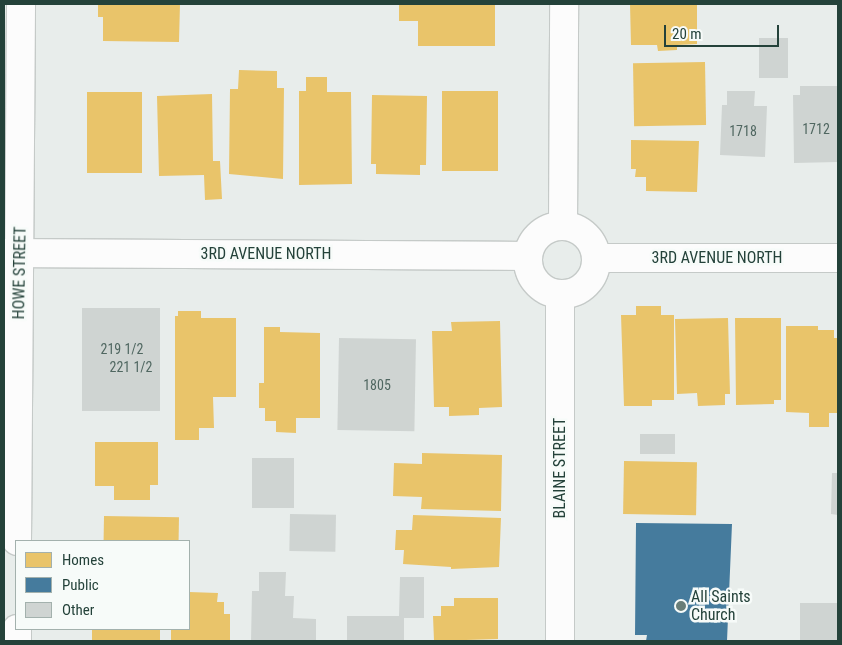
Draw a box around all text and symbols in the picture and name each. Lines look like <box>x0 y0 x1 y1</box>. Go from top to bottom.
scale bar <box>667 15 782 47</box>
text: 20 m <box>672 25 702 43</box>
house number: 1712 <box>802 121 830 137</box>
house number: 1718 <box>729 123 757 139</box>
street label: HOWE STREET <box>10 226 30 320</box>
street label: 3RD AVENUE NORTH <box>201 244 331 264</box>
street label: 3RD AVENUE NORTH <box>652 248 782 268</box>
house number: 219 1/2 <box>101 341 143 357</box>
house number: 221 1/2 <box>110 359 152 375</box>
house number: 1805 <box>363 377 391 393</box>
street label: BLAINE STREET <box>550 418 570 518</box>
legend <box>15 540 190 630</box>
text: Homes <box>62 551 104 569</box>
text: Public <box>62 576 99 594</box>
place label: All Saints Church <box>691 587 751 625</box>
marker: All Saints Church <box>675 600 687 612</box>
text: Other <box>62 601 94 619</box>

